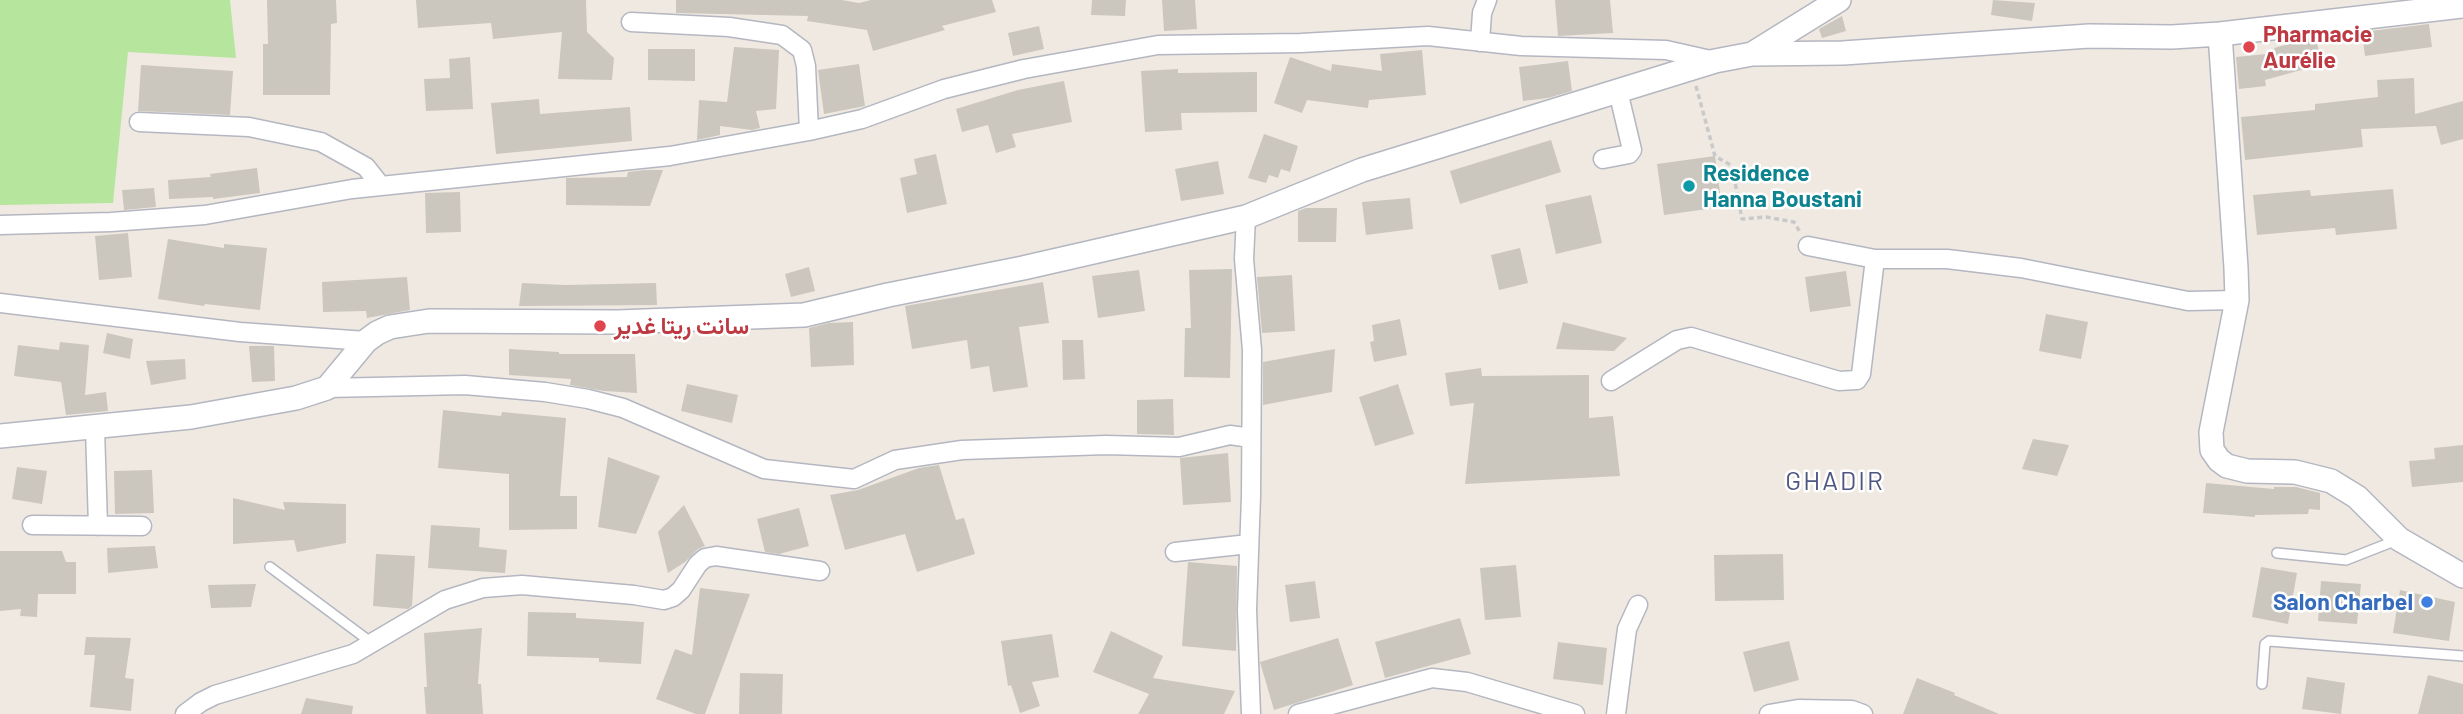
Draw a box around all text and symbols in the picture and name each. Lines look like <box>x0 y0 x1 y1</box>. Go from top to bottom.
place label: Pharmacie Aurélie <box>2263 20 2372 74</box>
marker: Pharmacie Aurélie <box>2241 39 2257 55</box>
place label: Residence Hanna Boustani <box>1703 159 1862 213</box>
marker: Residence Hanna Boustani <box>1681 178 1697 194</box>
place label: سانت ريتا غدير <box>614 312 749 340</box>
marker: سانت ريتا غدير <box>592 318 608 334</box>
district label: GHADIR <box>1786 465 1884 497</box>
place label: Salon Charbel <box>2273 588 2413 616</box>
marker: Salon Charbel <box>2419 594 2435 610</box>

